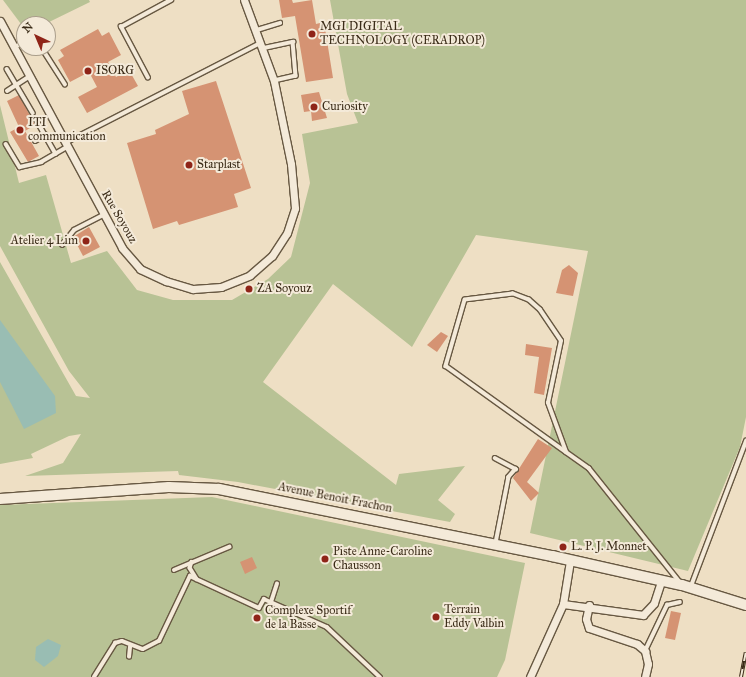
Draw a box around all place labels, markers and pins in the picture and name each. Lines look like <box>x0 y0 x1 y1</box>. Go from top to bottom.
place label: MGI DIGITAL TECHNOLOGY (CERADROP) <box>320 20 485 48</box>
marker: MGI DIGITAL TECHNOLOGY (CERADROP) <box>307 29 317 39</box>
place label: ISORG <box>96 64 134 78</box>
marker: ISORG <box>83 66 93 76</box>
place label: Curiosity <box>322 100 368 114</box>
marker: Curiosity <box>309 102 319 112</box>
place label: ITI communication <box>28 116 106 144</box>
marker: ITI communication <box>15 125 25 135</box>
place label: Starplast <box>197 158 241 172</box>
marker: Starplast <box>184 160 194 170</box>
place label: Atelier 4 Lim <box>11 234 78 248</box>
marker: Atelier 4 Lim <box>81 236 91 246</box>
place label: ZA Soyouz <box>257 282 312 296</box>
marker: ZA Soyouz <box>244 284 254 294</box>
place label: L. P. J. Monnet <box>571 540 647 554</box>
marker: L. P. J. Monnet <box>558 542 568 552</box>
place label: Piste Anne-Caroline Chausson <box>333 545 432 573</box>
marker: Piste Anne-Caroline Chausson <box>320 554 330 564</box>
place label: Terrain Eddy Valbin <box>444 603 504 631</box>
place label: Complexe Sportif de la Basse <box>265 604 351 632</box>
marker: Terrain Eddy Valbin <box>431 612 441 622</box>
marker: Complexe Sportif de la Basse <box>252 613 262 623</box>

